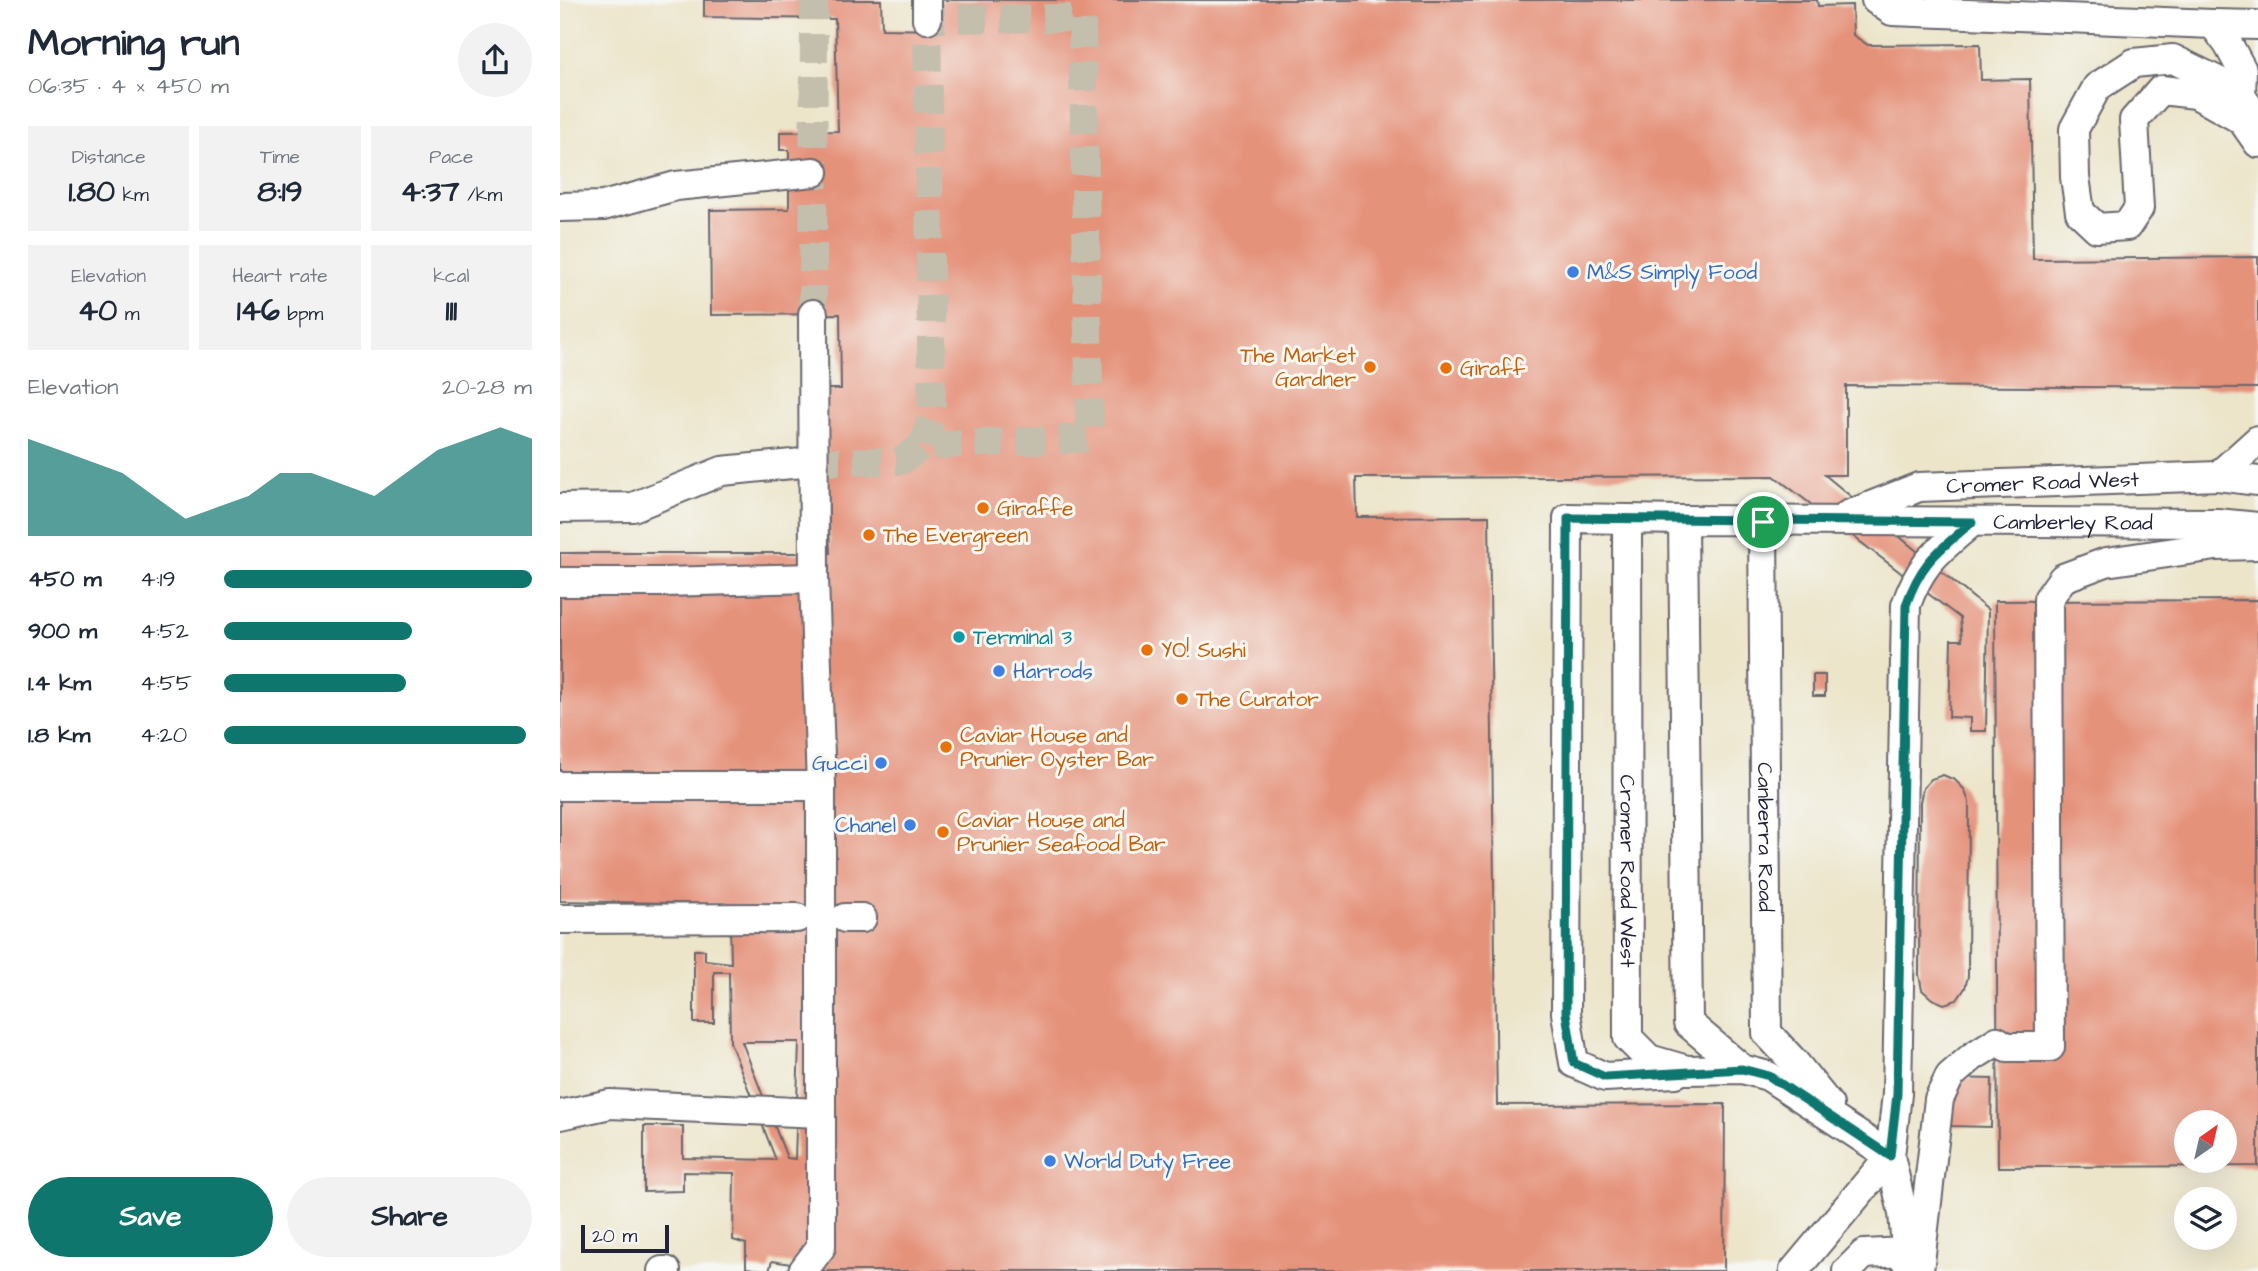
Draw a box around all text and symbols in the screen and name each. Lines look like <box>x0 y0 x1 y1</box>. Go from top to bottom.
text: Morning run <box>28 18 240 70</box>
button: share <box>458 23 532 97</box>
text: 06:35 · 4 × 450 m <box>28 70 229 102</box>
text: Distance <box>72 144 146 171</box>
text: Time <box>260 144 300 171</box>
text: Pace <box>429 144 473 171</box>
text: 1.80 <box>68 171 115 213</box>
text: 8:19 <box>257 171 303 213</box>
text: 4:37 <box>400 171 460 213</box>
text: km <box>115 182 149 209</box>
text: /km <box>460 182 502 209</box>
place label: M&S Simply Food <box>1587 258 1757 289</box>
text: Elevation <box>71 263 146 290</box>
text: Heart rate <box>232 263 328 290</box>
text: kcal <box>433 263 470 290</box>
marker: M&S Simply Food <box>1565 264 1581 280</box>
text: 40 <box>78 290 117 332</box>
text: 146 <box>237 290 280 332</box>
text: 111 <box>446 290 457 332</box>
text: m <box>117 301 140 328</box>
text: bpm <box>280 301 323 328</box>
place label: The Market Gardner <box>1240 341 1356 394</box>
place label: Giraff <box>1460 354 1525 383</box>
marker: The Market Gardner <box>1362 359 1378 375</box>
marker: Giraff <box>1438 360 1454 376</box>
text: Elevation <box>28 371 119 403</box>
text: 20–28 m <box>442 371 532 403</box>
street label: Cromer Road West <box>1946 465 2140 501</box>
pin <box>1733 492 1793 552</box>
place label: Giraffe <box>997 494 1073 523</box>
marker: Giraffe <box>975 500 991 516</box>
icon: arrive <box>1744 503 1782 541</box>
street label: Camberley Road <box>1993 508 2153 539</box>
place label: The Evergreen <box>883 521 1028 552</box>
marker: The Evergreen <box>861 527 877 543</box>
text: 450 m <box>28 563 102 595</box>
text: 4:19 <box>140 563 176 595</box>
text: 900 m <box>28 615 97 647</box>
text: 4:52 <box>140 615 189 647</box>
place label: Terminal 3 <box>973 623 1072 652</box>
marker: Terminal 3 <box>951 629 967 645</box>
place label: YO! Sushi <box>1161 636 1246 665</box>
marker: YO! Sushi <box>1139 642 1155 658</box>
place label: Harrods <box>1013 657 1093 686</box>
marker: Harrods <box>991 663 1007 679</box>
text: 1.4 km <box>28 667 91 699</box>
text: 4:55 <box>140 667 192 699</box>
place label: The Curator <box>1196 685 1319 714</box>
marker: The Curator <box>1174 691 1190 707</box>
text: 1.8 km <box>28 719 90 751</box>
text: 4:20 <box>140 719 187 751</box>
place label: Caviar House and Prunier Oyster Bar <box>960 721 1154 776</box>
marker: Caviar House and Prunier Oyster Bar <box>938 739 954 755</box>
place label: Gucci <box>812 749 867 778</box>
marker: Gucci <box>873 755 889 771</box>
street label: Canberra Road <box>1750 762 1780 912</box>
street label: Cromer Road West <box>1612 775 1642 968</box>
place label: Caviar House and Prunier Seafood Bar <box>957 806 1166 859</box>
place label: Chanel <box>835 811 896 840</box>
marker: Chanel <box>902 817 918 833</box>
marker: Caviar House and Prunier Seafood Bar <box>935 824 951 840</box>
north arrow <box>2174 1110 2236 1172</box>
map controls <box>2174 1110 2237 1250</box>
place label: World Duty Free <box>1064 1147 1231 1178</box>
marker: World Duty Free <box>1042 1153 1058 1169</box>
button: Save <box>28 1177 273 1257</box>
button: Share <box>287 1177 532 1257</box>
button: layers <box>2174 1187 2237 1250</box>
scale bar <box>581 1222 668 1254</box>
text: 20 m <box>592 1223 637 1250</box>

